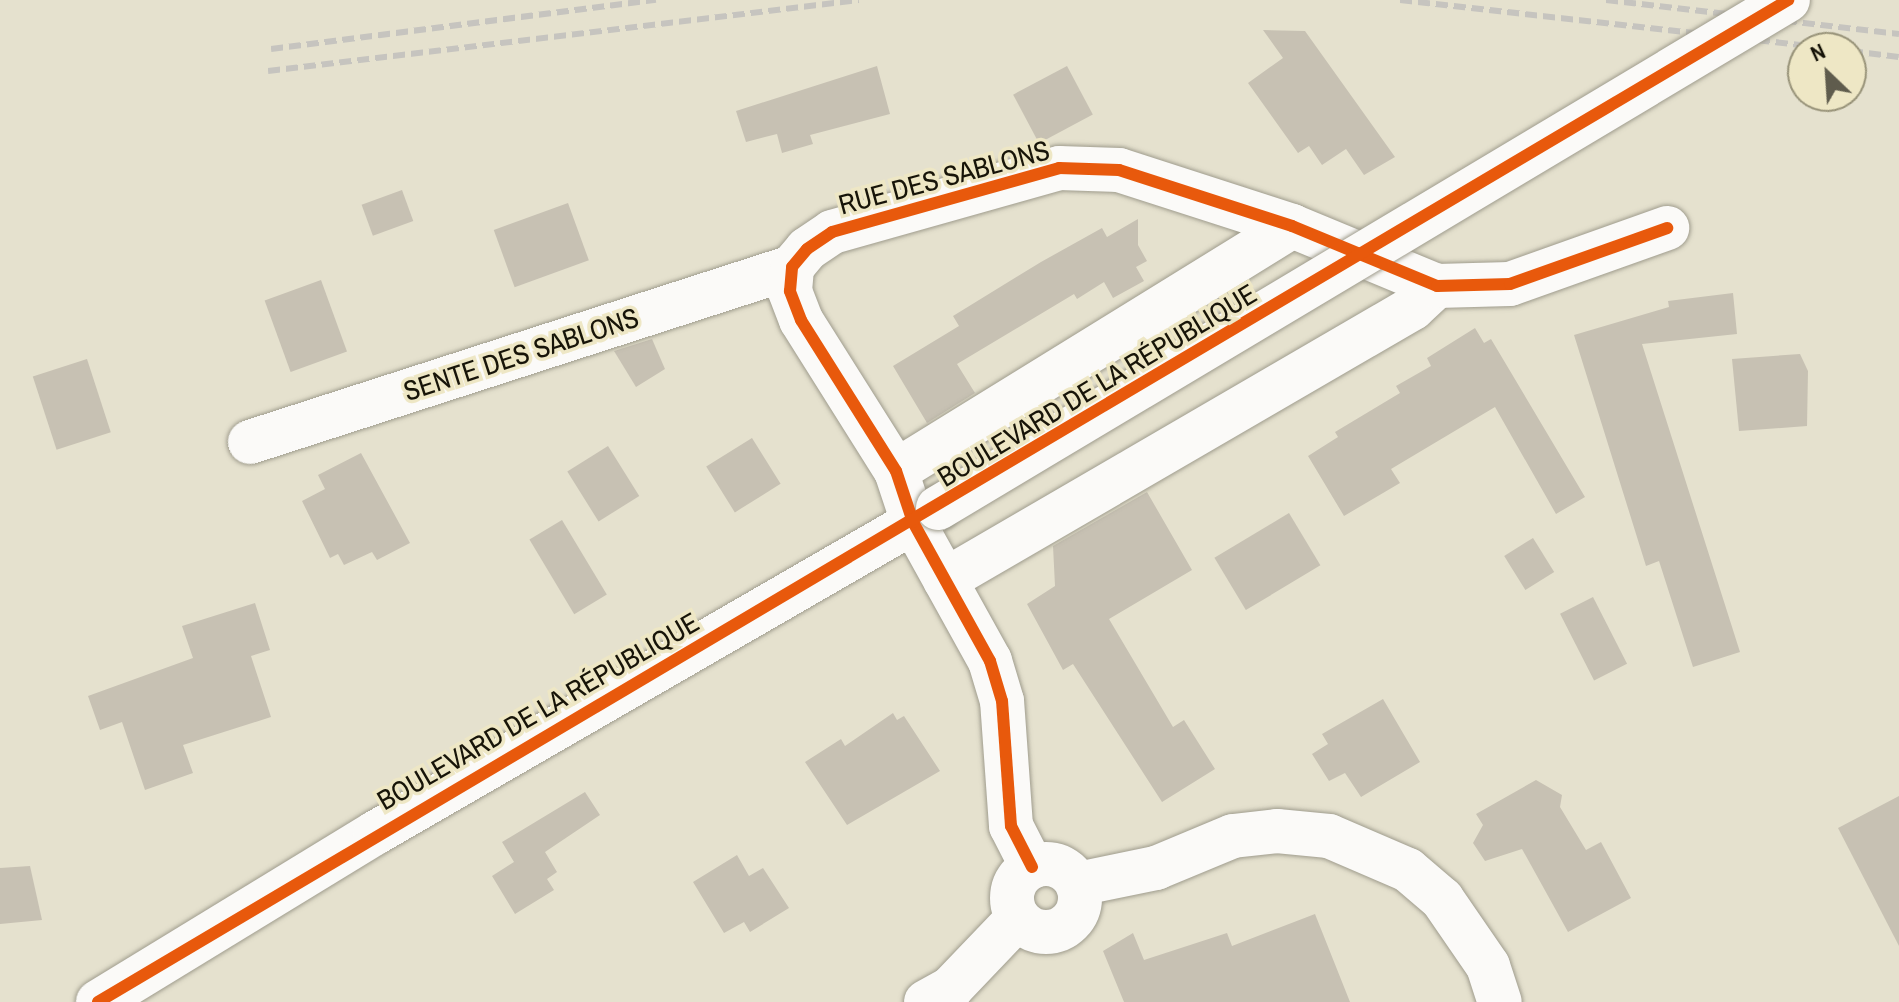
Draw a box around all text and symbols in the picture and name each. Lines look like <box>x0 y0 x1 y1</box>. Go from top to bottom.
north arrow <box>1787 32 1867 112</box>
text: N <box>1805 36 1830 68</box>
street label: RUE DES SABLONS <box>835 133 1053 221</box>
street label: BOULEVARD DE LA RÉPUBLIQUE <box>931 276 1263 494</box>
street label: SENTE DES SABLONS <box>399 300 643 408</box>
street label: BOULEVARD DE LA RÉPUBLIQUE <box>371 605 705 817</box>

